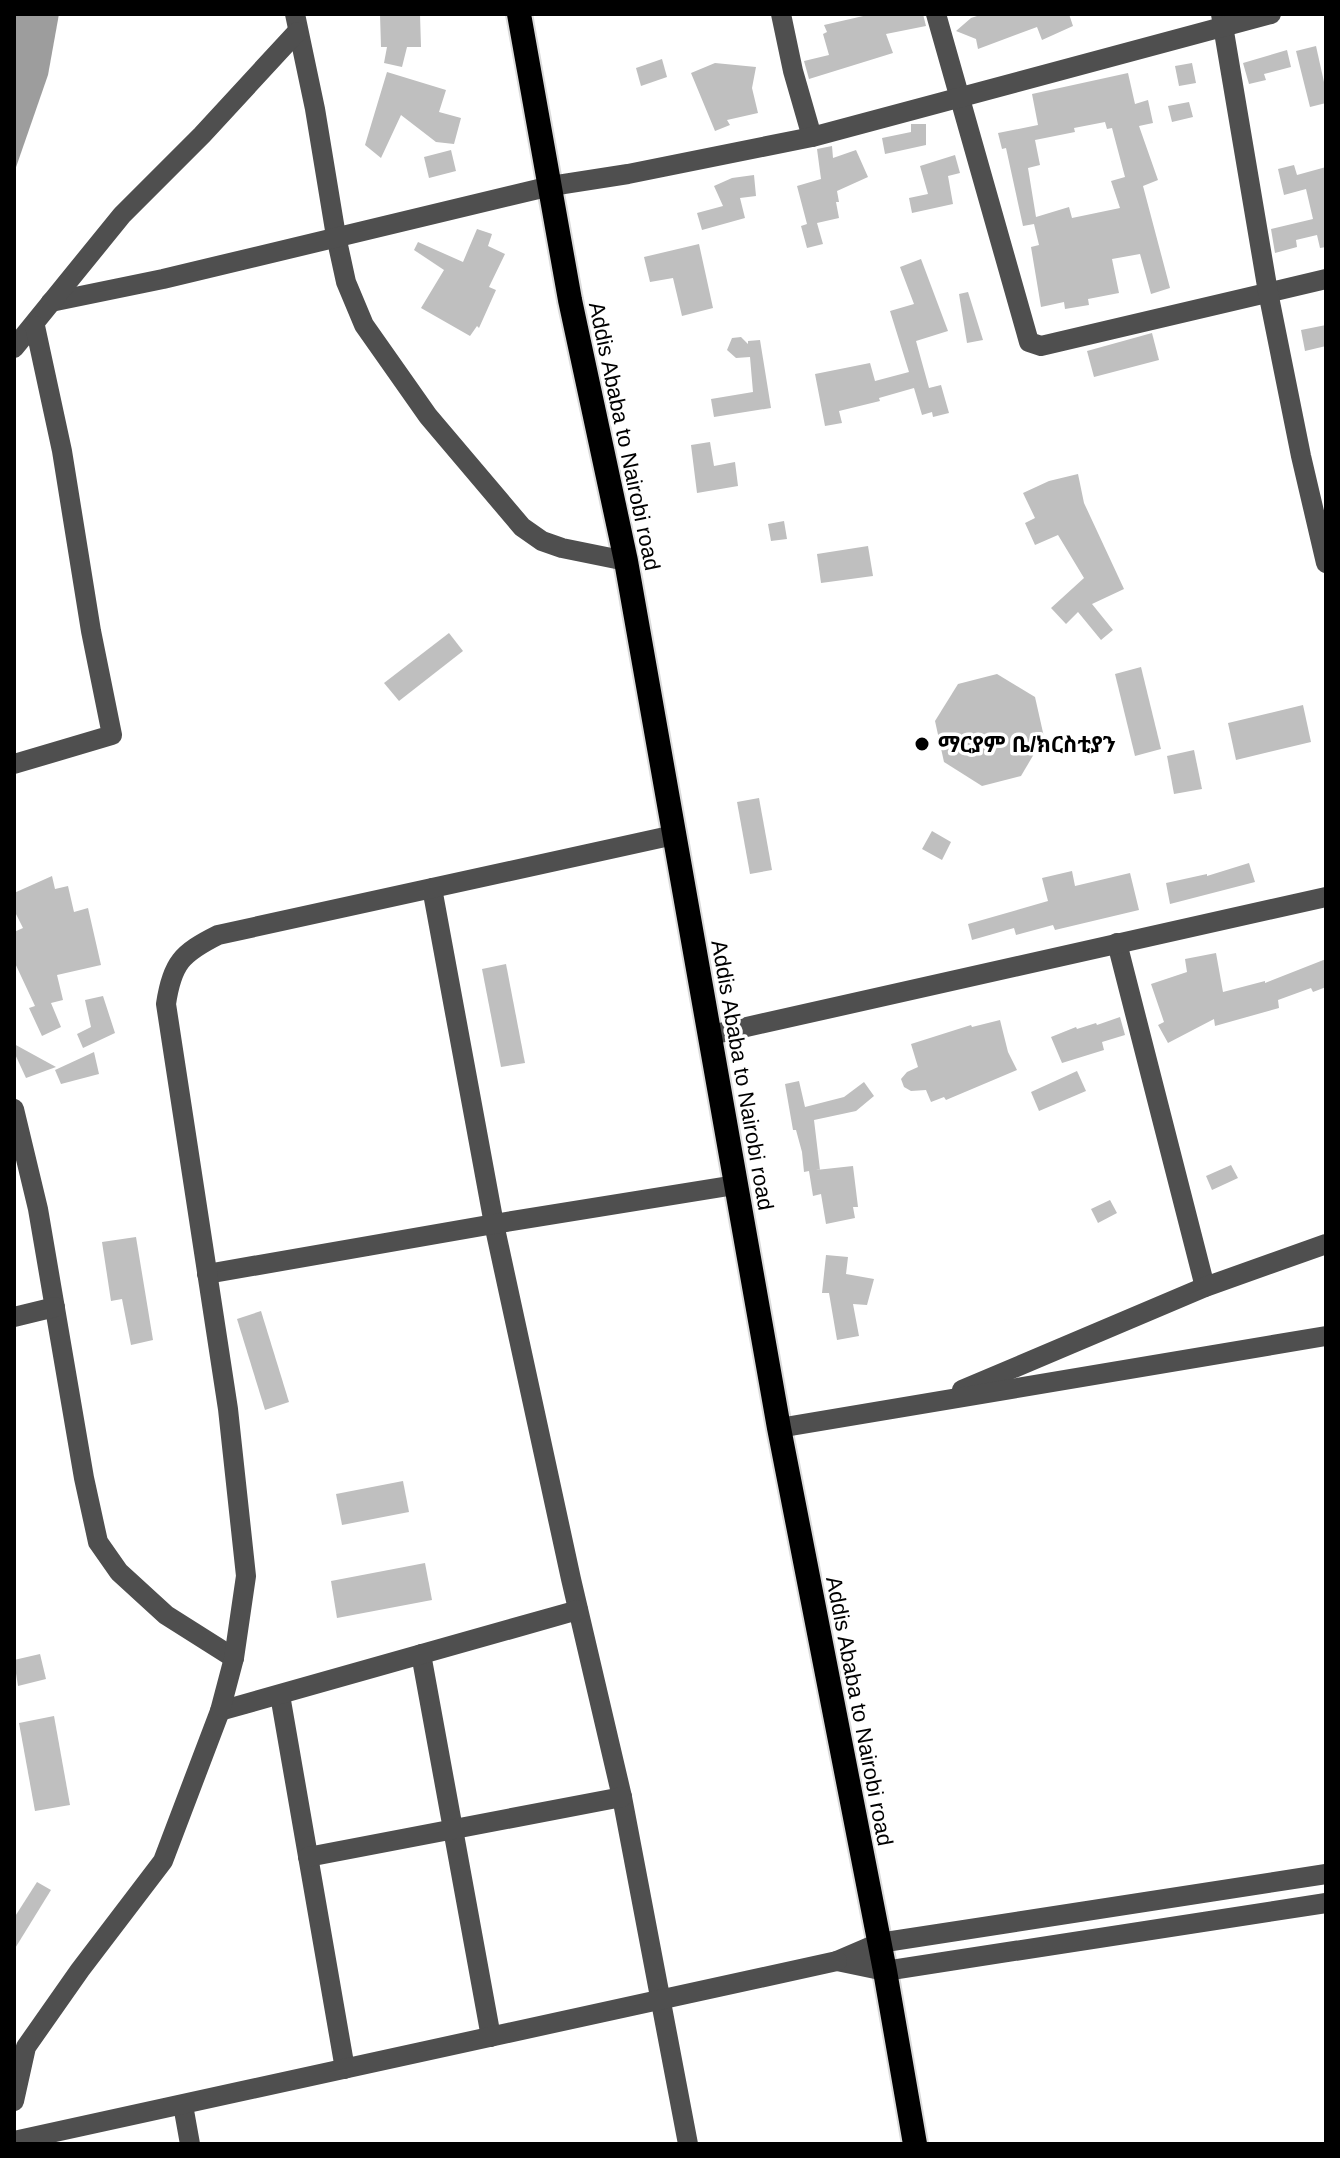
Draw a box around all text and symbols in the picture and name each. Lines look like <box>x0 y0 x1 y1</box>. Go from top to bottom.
street label: Addis Ababa to Nairobi road <box>584 300 665 573</box>
place label: ማርያም ቤ/ክርስቲያን <box>938 732 1116 757</box>
marker: ማርያም ቤ/ክርስቲያን <box>913 735 931 753</box>
street label: Addis Ababa to Nairobi road <box>706 938 779 1212</box>
street label: Addis Ababa to Nairobi road <box>821 1574 898 1848</box>

